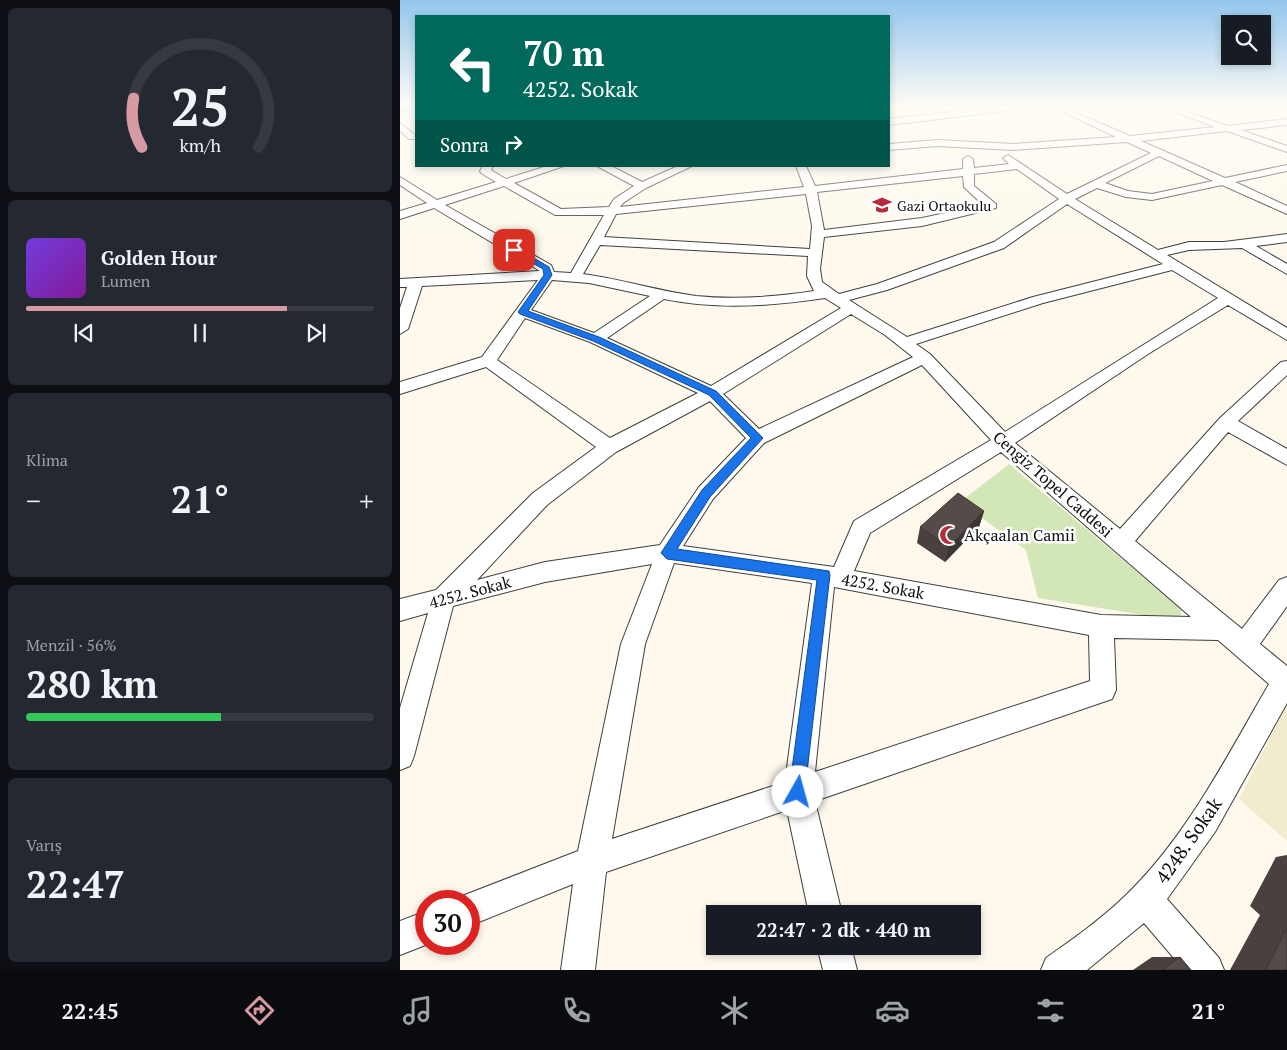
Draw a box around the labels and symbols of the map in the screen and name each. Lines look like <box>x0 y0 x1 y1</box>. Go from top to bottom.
school or university icon: Gazi Ortaokulu <box>871 194 893 216</box>
place label: Gazi Ortaokulu <box>897 196 991 215</box>
pin <box>493 229 535 271</box>
street label: Cengiz Topel Caddesi <box>988 426 1118 542</box>
mosque icon: Akçaalan Camii <box>938 524 960 546</box>
place label: Akçaalan Camii <box>964 524 1075 546</box>
street label: 4252. Sokak <box>840 568 927 604</box>
street label: 4252. Sokak <box>427 570 514 613</box>
position arrow <box>771 765 823 817</box>
street label: 4248. Sokak <box>1149 792 1227 888</box>
speed limit sign: 30 <box>415 890 480 955</box>

